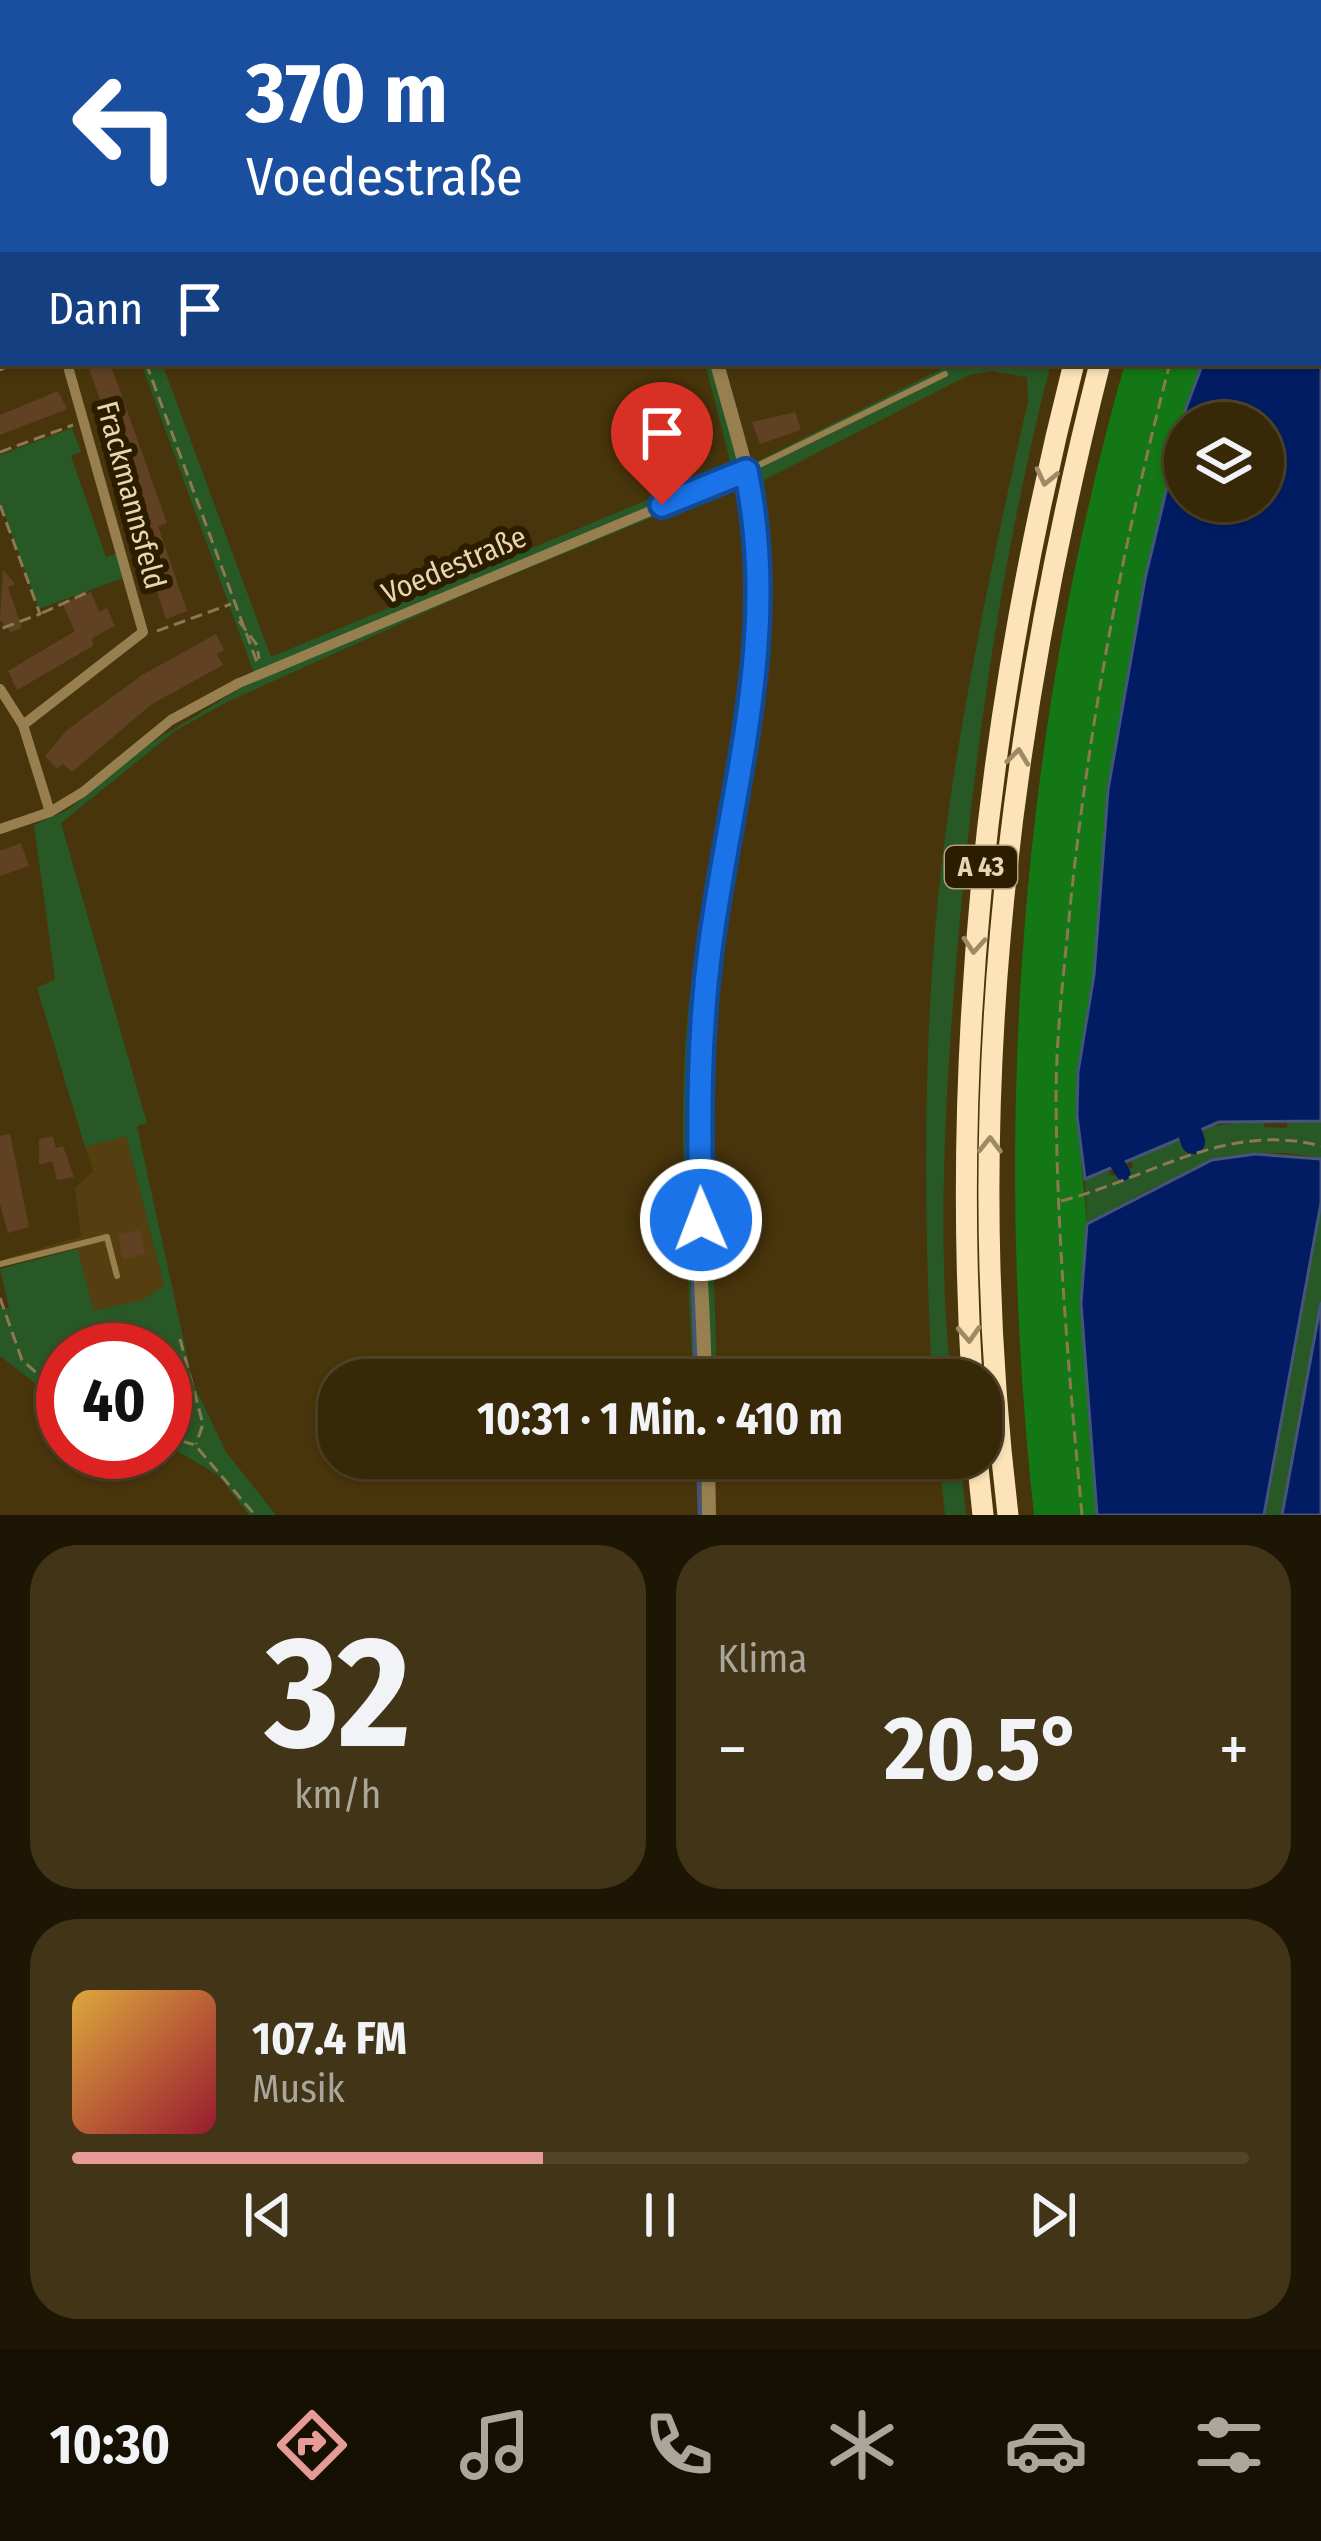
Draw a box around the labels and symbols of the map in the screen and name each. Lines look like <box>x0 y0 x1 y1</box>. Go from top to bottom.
pin <box>611 382 713 505</box>
street label: Frackmannsfeld <box>89 397 173 593</box>
one-way arrow <box>1035 466 1060 486</box>
street label: Voedestraße <box>376 518 532 612</box>
one-way arrow <box>1005 747 1031 766</box>
road number: A 43 <box>945 846 1017 888</box>
one-way arrow <box>962 936 988 955</box>
one-way arrow <box>976 1135 1002 1154</box>
position arrow <box>638 1157 764 1283</box>
speed limit sign: 40 <box>36 1323 192 1479</box>
one-way arrow <box>956 1325 982 1344</box>

